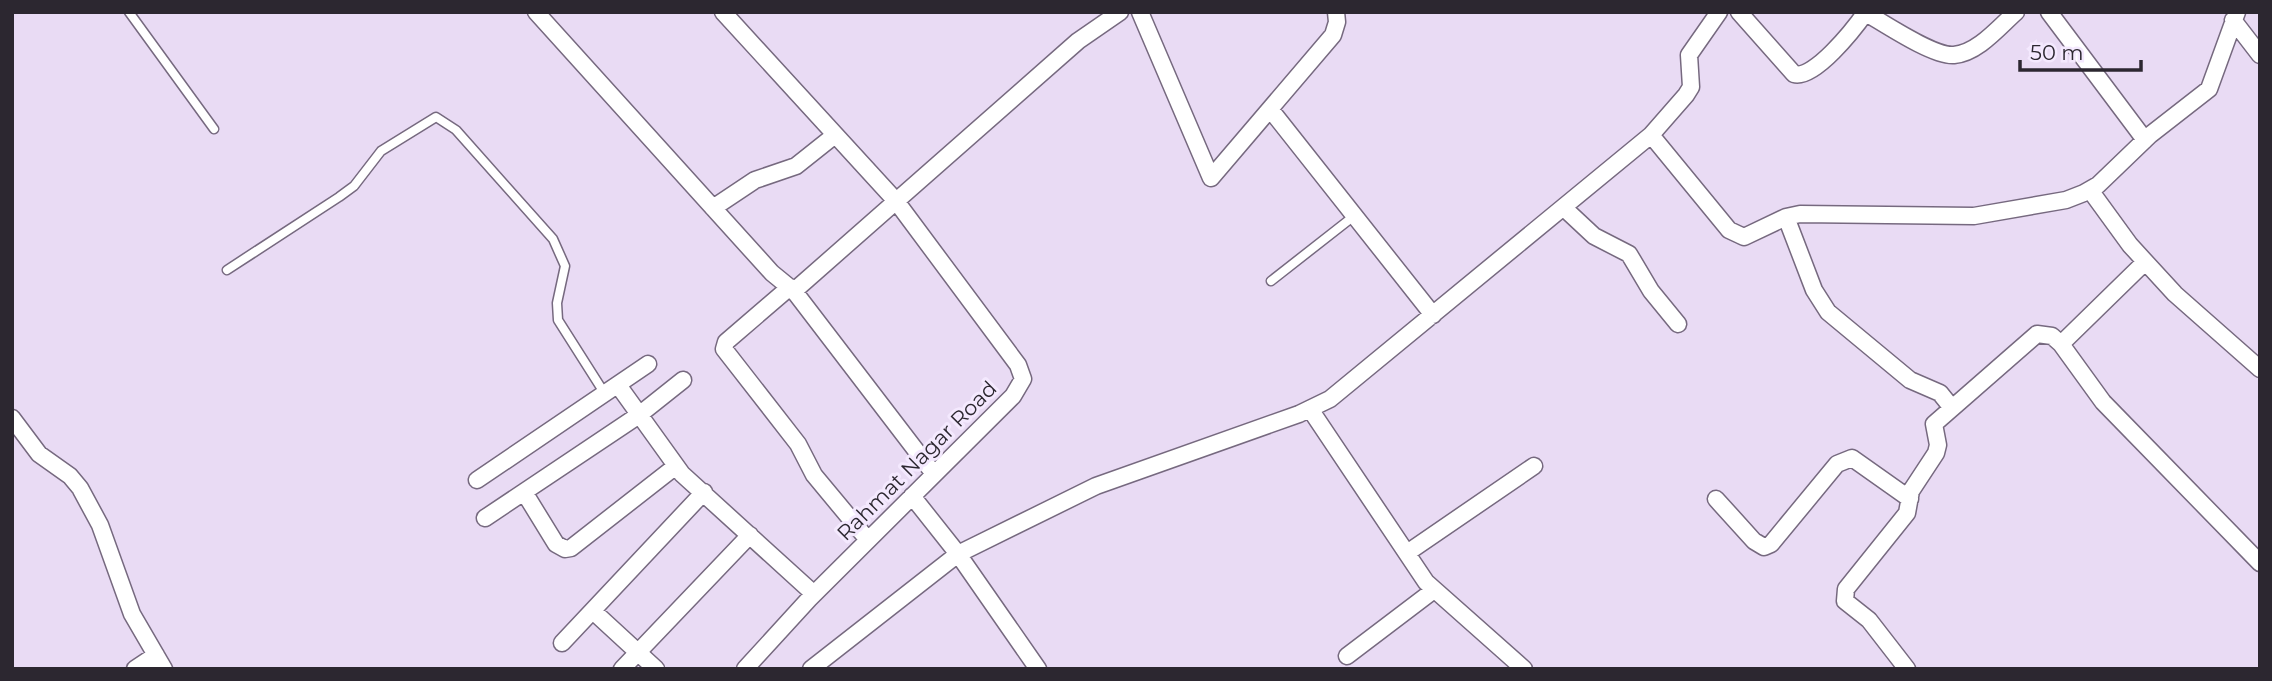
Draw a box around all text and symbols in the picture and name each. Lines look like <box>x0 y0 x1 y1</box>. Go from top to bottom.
scale bar <box>2020 28 2141 72</box>
text: 50 m <box>2030 40 2084 65</box>
street label: Rahmat Nagar Road <box>832 376 1002 546</box>

